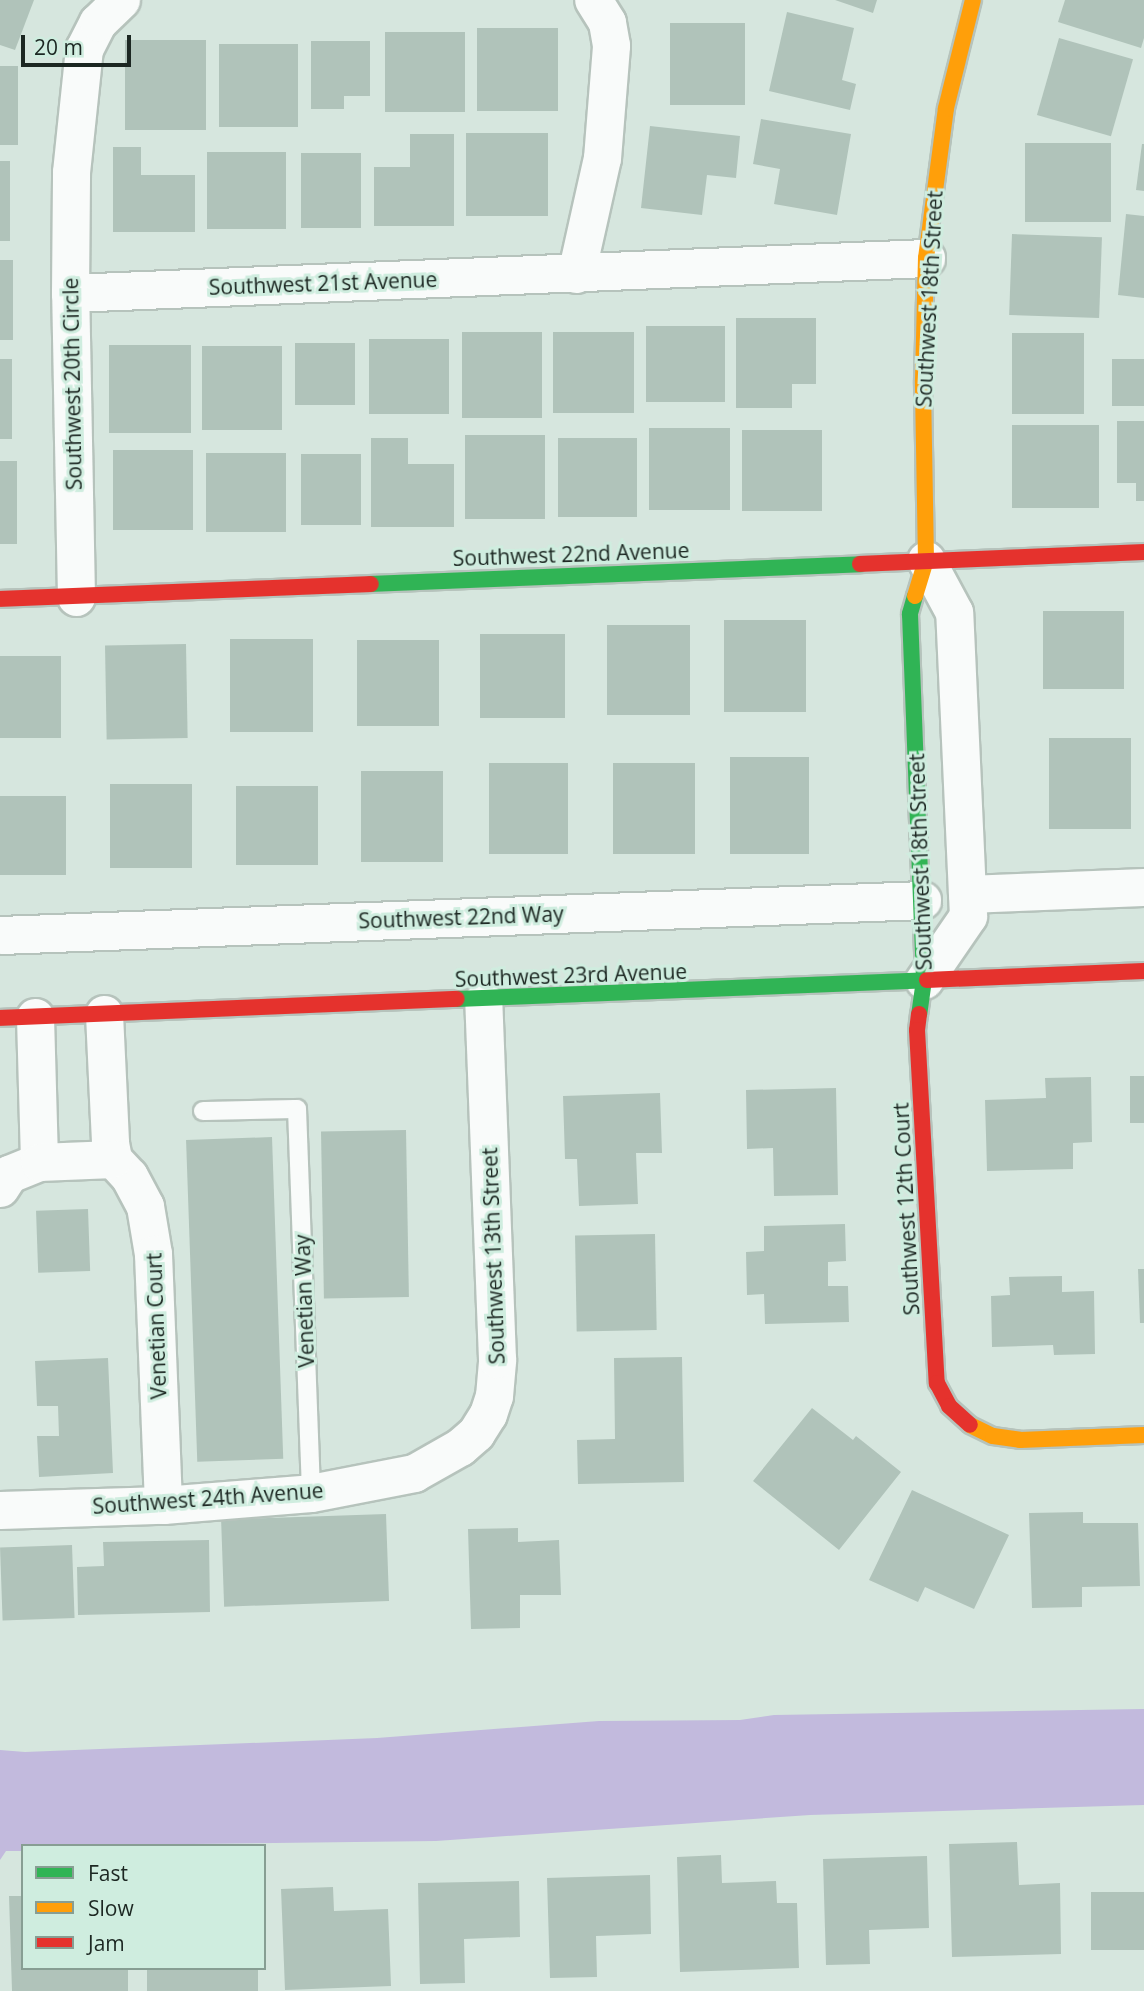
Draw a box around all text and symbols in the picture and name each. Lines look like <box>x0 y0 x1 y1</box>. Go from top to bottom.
scale bar <box>24 21 135 65</box>
text: 20 m <box>34 33 83 61</box>
street label: Southwest 18th Street <box>911 190 947 408</box>
street label: Southwest 21st Avenue <box>208 266 438 300</box>
street label: Southwest 20th Circle <box>58 278 86 490</box>
street label: Southwest 22nd Avenue <box>452 537 690 571</box>
street label: Southwest 18th Street <box>904 753 936 971</box>
street label: Southwest 22nd Way <box>358 901 564 933</box>
street label: Southwest 23rd Avenue <box>454 958 688 992</box>
street label: Southwest 12th Court <box>888 1102 924 1316</box>
street label: Southwest 13th Street <box>477 1147 509 1365</box>
street label: Venetian Way <box>289 1234 319 1368</box>
street label: Venetian Court <box>141 1252 171 1400</box>
street label: Southwest 24th Avenue <box>92 1477 324 1519</box>
legend <box>21 1844 266 1970</box>
text: Fast <box>88 1859 128 1887</box>
text: Slow <box>88 1894 134 1922</box>
text: Jam <box>88 1929 125 1957</box>

